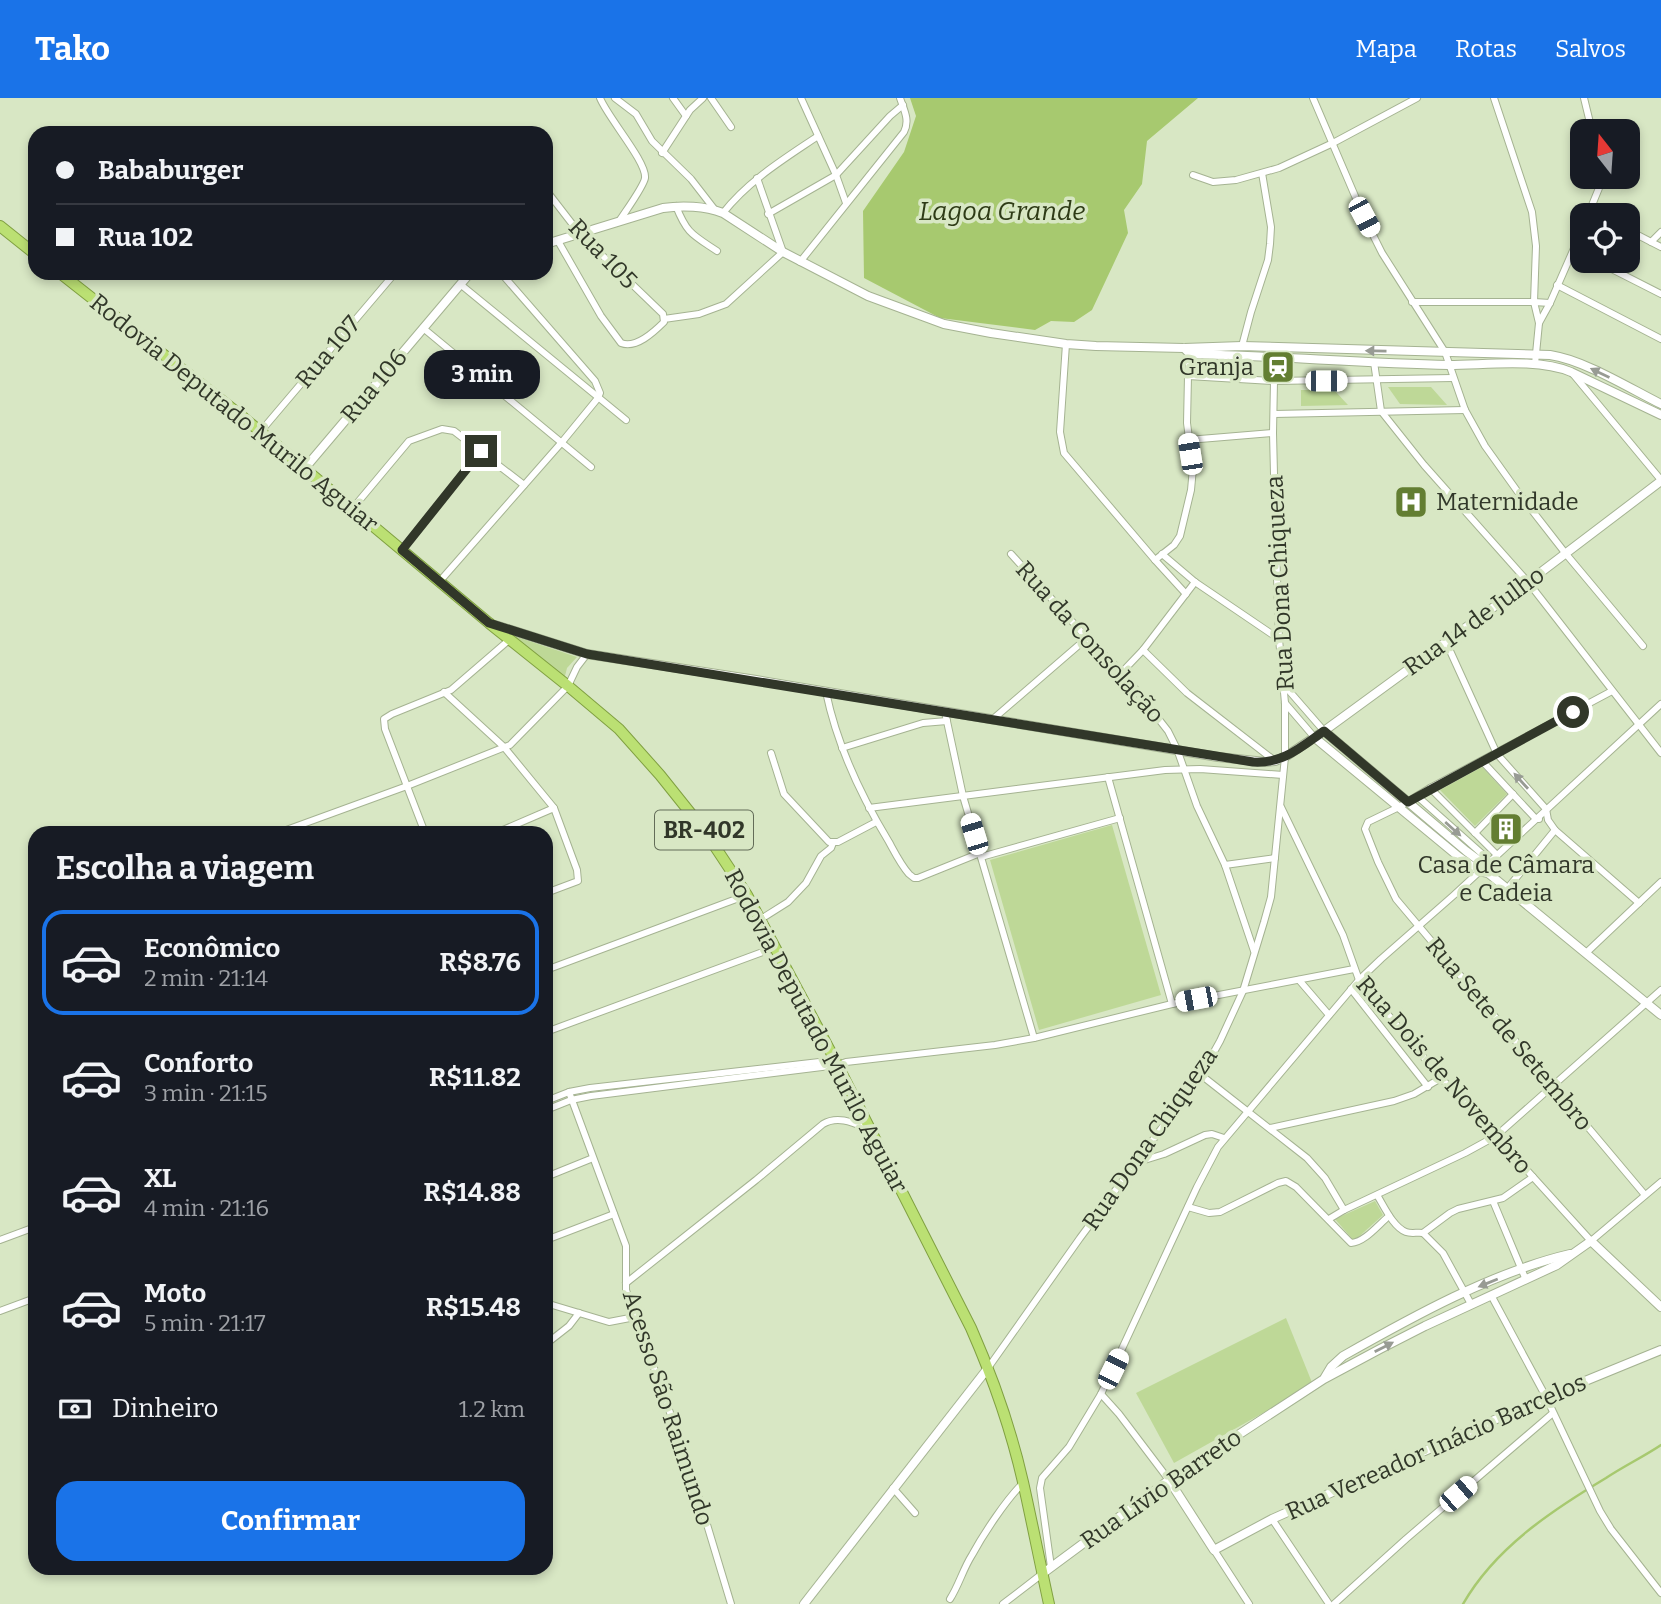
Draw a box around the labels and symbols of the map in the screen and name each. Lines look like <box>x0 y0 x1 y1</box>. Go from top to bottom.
north arrow <box>1570 119 1640 189</box>
car <box>1345 194 1384 240</box>
water label: Lagoa Grande <box>919 196 1085 227</box>
street label: Rua 105 <box>563 213 643 295</box>
street label: Rodovia Deputado Murilo Aguiar <box>84 288 384 538</box>
street label: Rua 107 <box>290 310 366 394</box>
street label: Rua 106 <box>335 344 413 428</box>
one-way arrow <box>1365 345 1387 357</box>
station icon: Granja <box>1259 348 1297 386</box>
callout: 3 min <box>423 350 539 398</box>
place label: Granja <box>1178 353 1254 381</box>
one-way arrow <box>1590 368 1610 379</box>
car <box>1306 371 1348 392</box>
car <box>1177 432 1204 476</box>
route end <box>465 435 497 467</box>
street label: Rua Dona Chiqueza <box>1260 475 1300 691</box>
hospital icon: Maternidade <box>1392 483 1430 521</box>
place label: Maternidade <box>1436 488 1579 516</box>
street label: Rua da Consolação <box>1010 555 1170 729</box>
street label: Rua 14 de Julho <box>1398 561 1550 681</box>
route start <box>1557 696 1589 728</box>
one-way arrow <box>1513 772 1529 790</box>
road number: BR-402 <box>655 810 753 850</box>
building icon: Casa de Câmara e Cadeia <box>1487 810 1525 848</box>
car <box>958 811 991 857</box>
one-way arrow <box>1444 821 1462 837</box>
place label: Casa de Câmara e Cadeia <box>1418 851 1594 907</box>
street label: Rodovia Deputado Murilo Aguiar <box>719 865 914 1198</box>
street label: Rua Sete de Setembro <box>1420 932 1598 1136</box>
street label: Rua Dois de Novembro <box>1351 971 1537 1179</box>
car <box>1174 985 1219 1013</box>
street label: Rua Dona Chiqueza <box>1077 1043 1223 1235</box>
one-way arrow <box>1477 1278 1498 1289</box>
street label: Acesso São Raimundo <box>617 1287 719 1529</box>
one-way arrow <box>1374 1341 1394 1353</box>
car <box>1095 1346 1132 1392</box>
street label: Rua Vereador Inácio Barcelos <box>1282 1368 1590 1526</box>
street label: Rua Lívio Barreto <box>1075 1423 1247 1555</box>
car <box>1436 1472 1481 1516</box>

